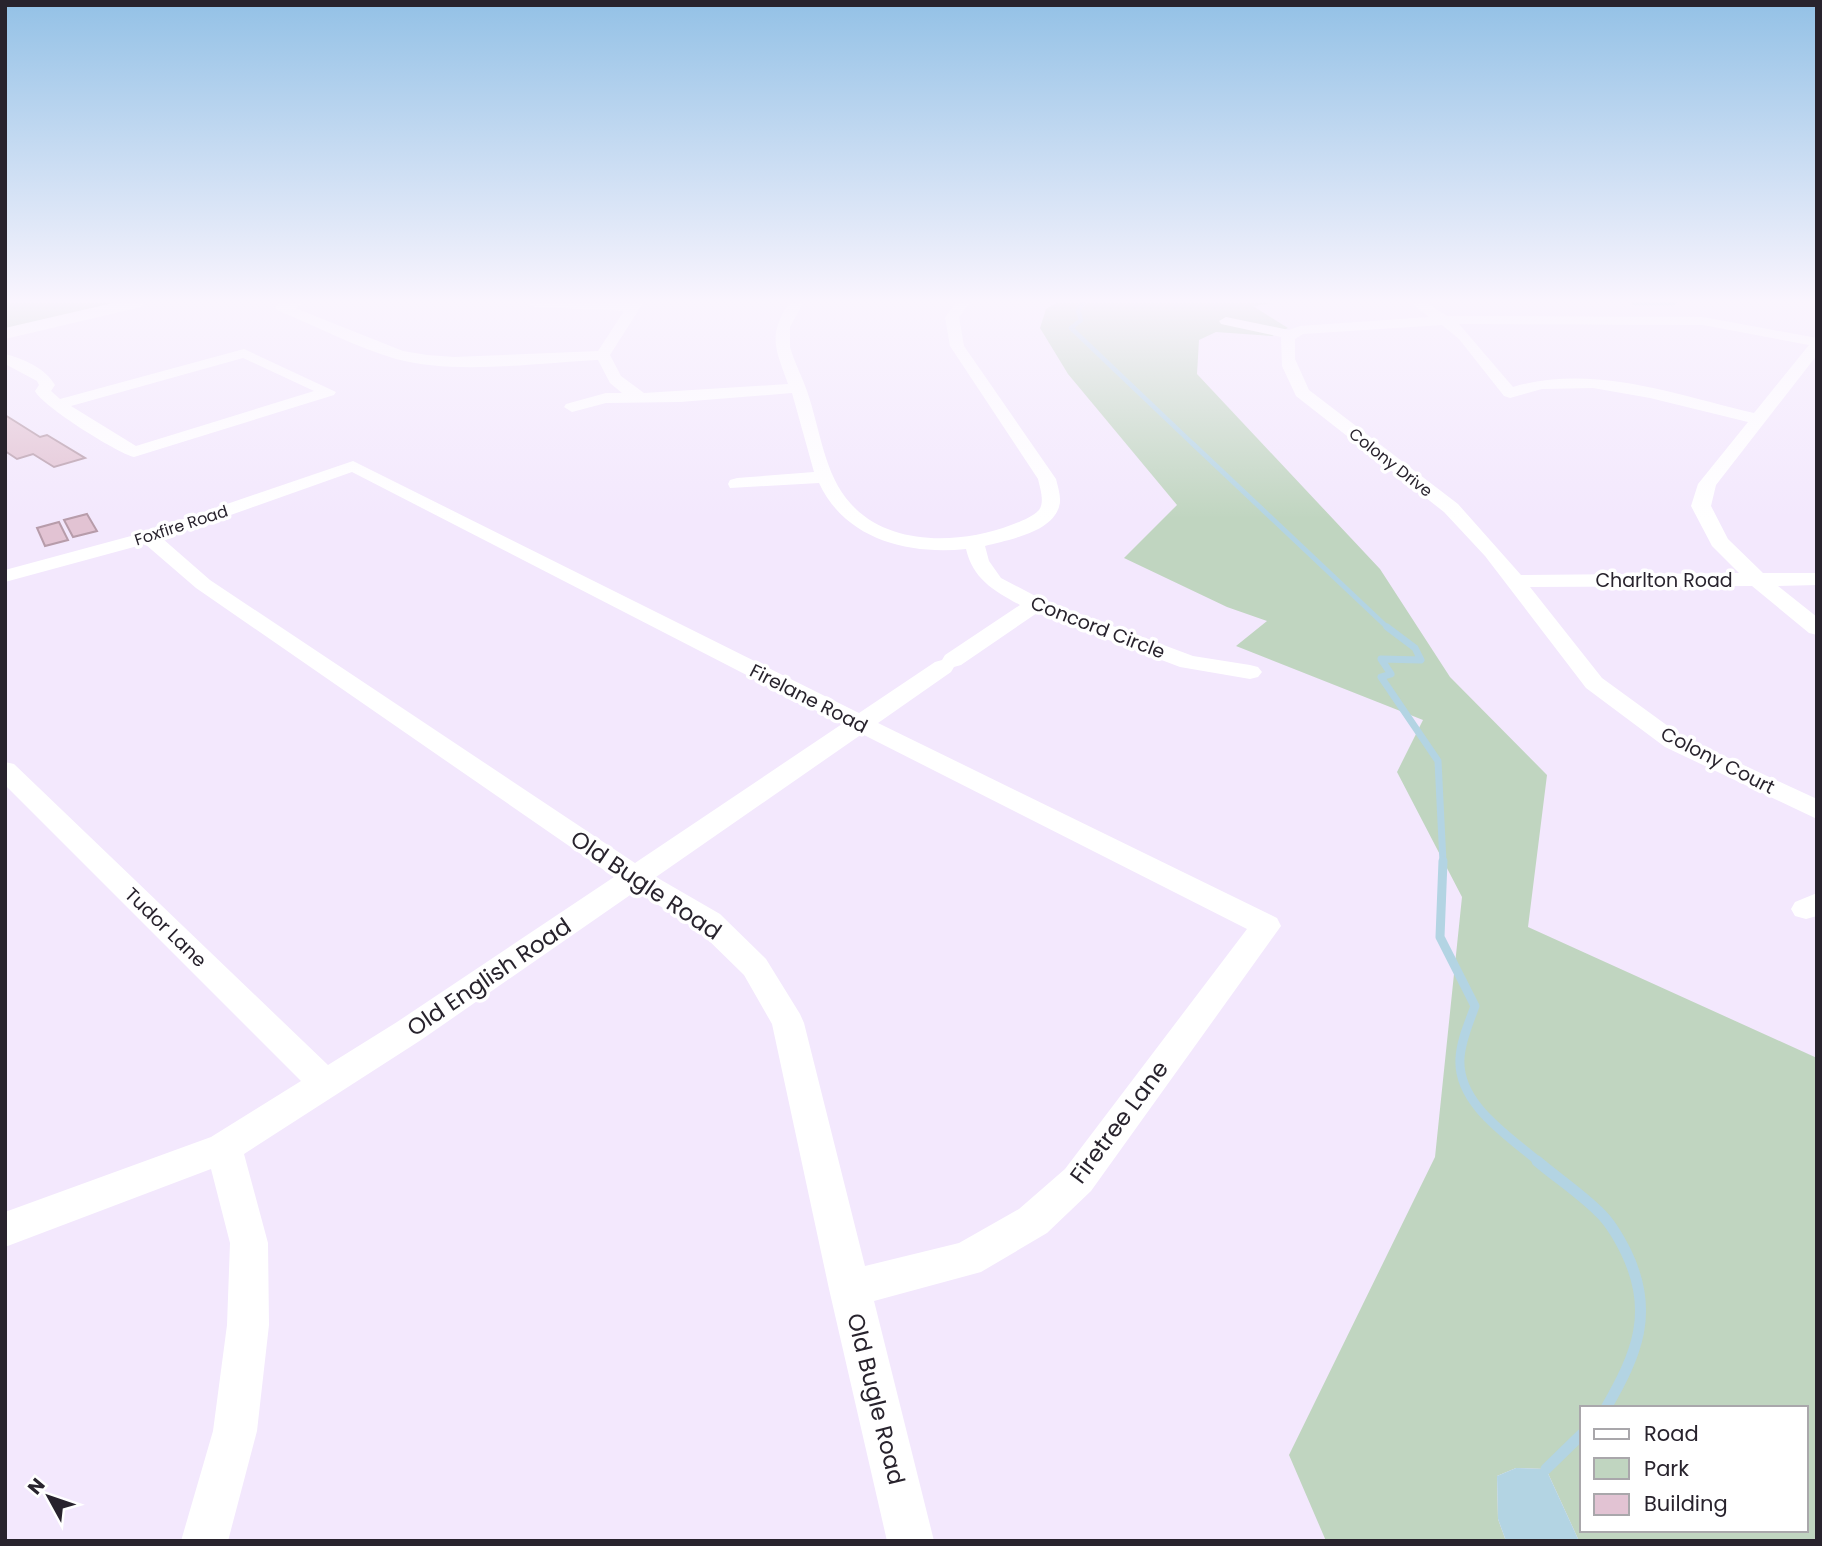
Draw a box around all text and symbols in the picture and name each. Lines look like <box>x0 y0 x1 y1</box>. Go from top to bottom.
street label: Colony Drive <box>1344 422 1437 502</box>
street label: Foxfire Road <box>132 500 231 551</box>
street label: Charlton Road <box>1595 567 1733 594</box>
street label: Concord Circle <box>1027 589 1169 666</box>
street label: Firelane Road <box>745 657 872 740</box>
street label: Colony Court <box>1656 720 1779 801</box>
street label: Old Bugle Road <box>564 823 728 947</box>
street label: Tudor Lane <box>119 881 213 973</box>
street label: Old English Road <box>401 910 577 1044</box>
street label: Firetree Lane <box>1062 1054 1176 1190</box>
street label: Old Bugle Road <box>839 1310 913 1488</box>
legend <box>1580 1406 1808 1532</box>
text: Road <box>1644 1419 1699 1448</box>
text: Park <box>1644 1454 1689 1483</box>
north arrow <box>14 1462 84 1532</box>
text: N <box>21 1472 51 1501</box>
text: Building <box>1644 1489 1728 1518</box>

